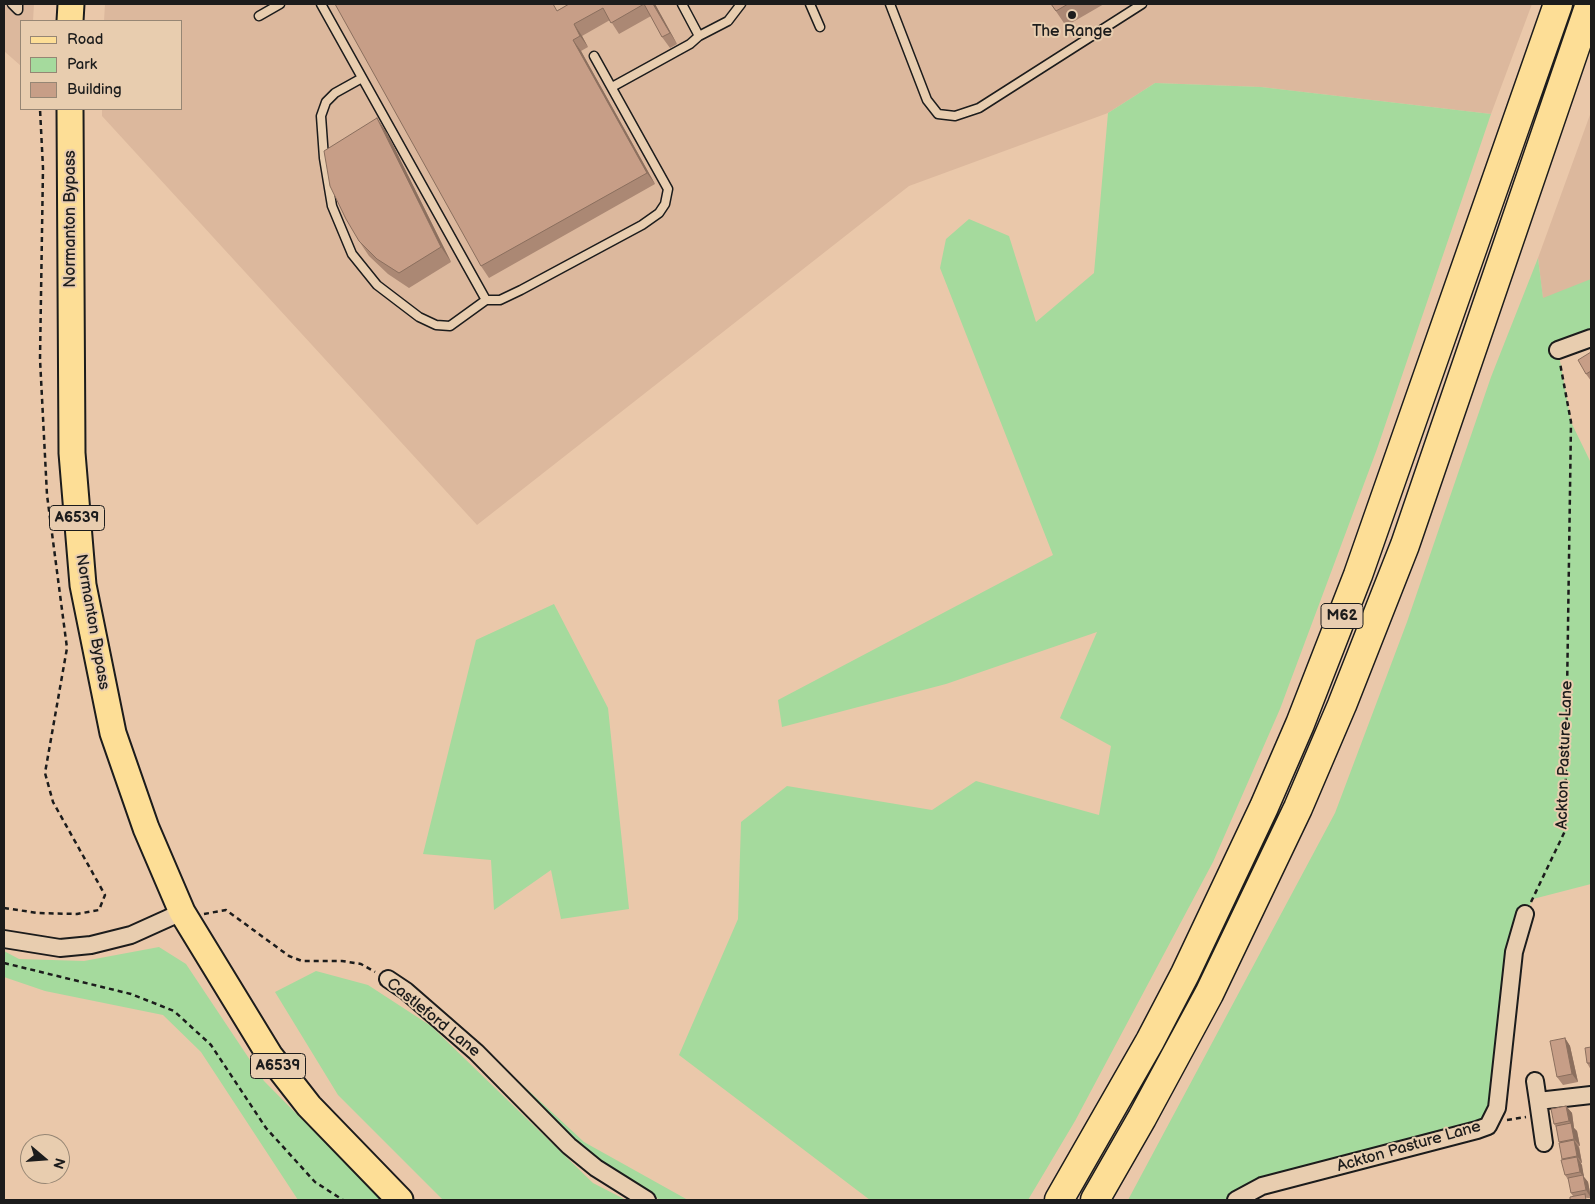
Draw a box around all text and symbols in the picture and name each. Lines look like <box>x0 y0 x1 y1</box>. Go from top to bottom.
marker: The Range <box>1066 9 1078 21</box>
legend <box>20 20 182 110</box>
place label: The Range <box>1032 22 1112 42</box>
text: Road <box>67 30 103 49</box>
text: Park <box>67 55 97 74</box>
text: Building <box>67 80 122 99</box>
street label: Normanton Bypass <box>61 150 81 288</box>
road number: A6539 <box>50 506 104 530</box>
street label: Normanton Bypass <box>71 553 113 691</box>
road number: M62 <box>1321 604 1363 628</box>
street label: Ackton Pasture Lane <box>1553 680 1577 830</box>
street label: Castleford Lane <box>382 974 484 1062</box>
road number: A6539 <box>250 1054 306 1078</box>
street label: Ackton Pasture Lane <box>1335 1117 1483 1177</box>
north arrow <box>20 1134 70 1184</box>
text: N <box>49 1156 69 1171</box>

